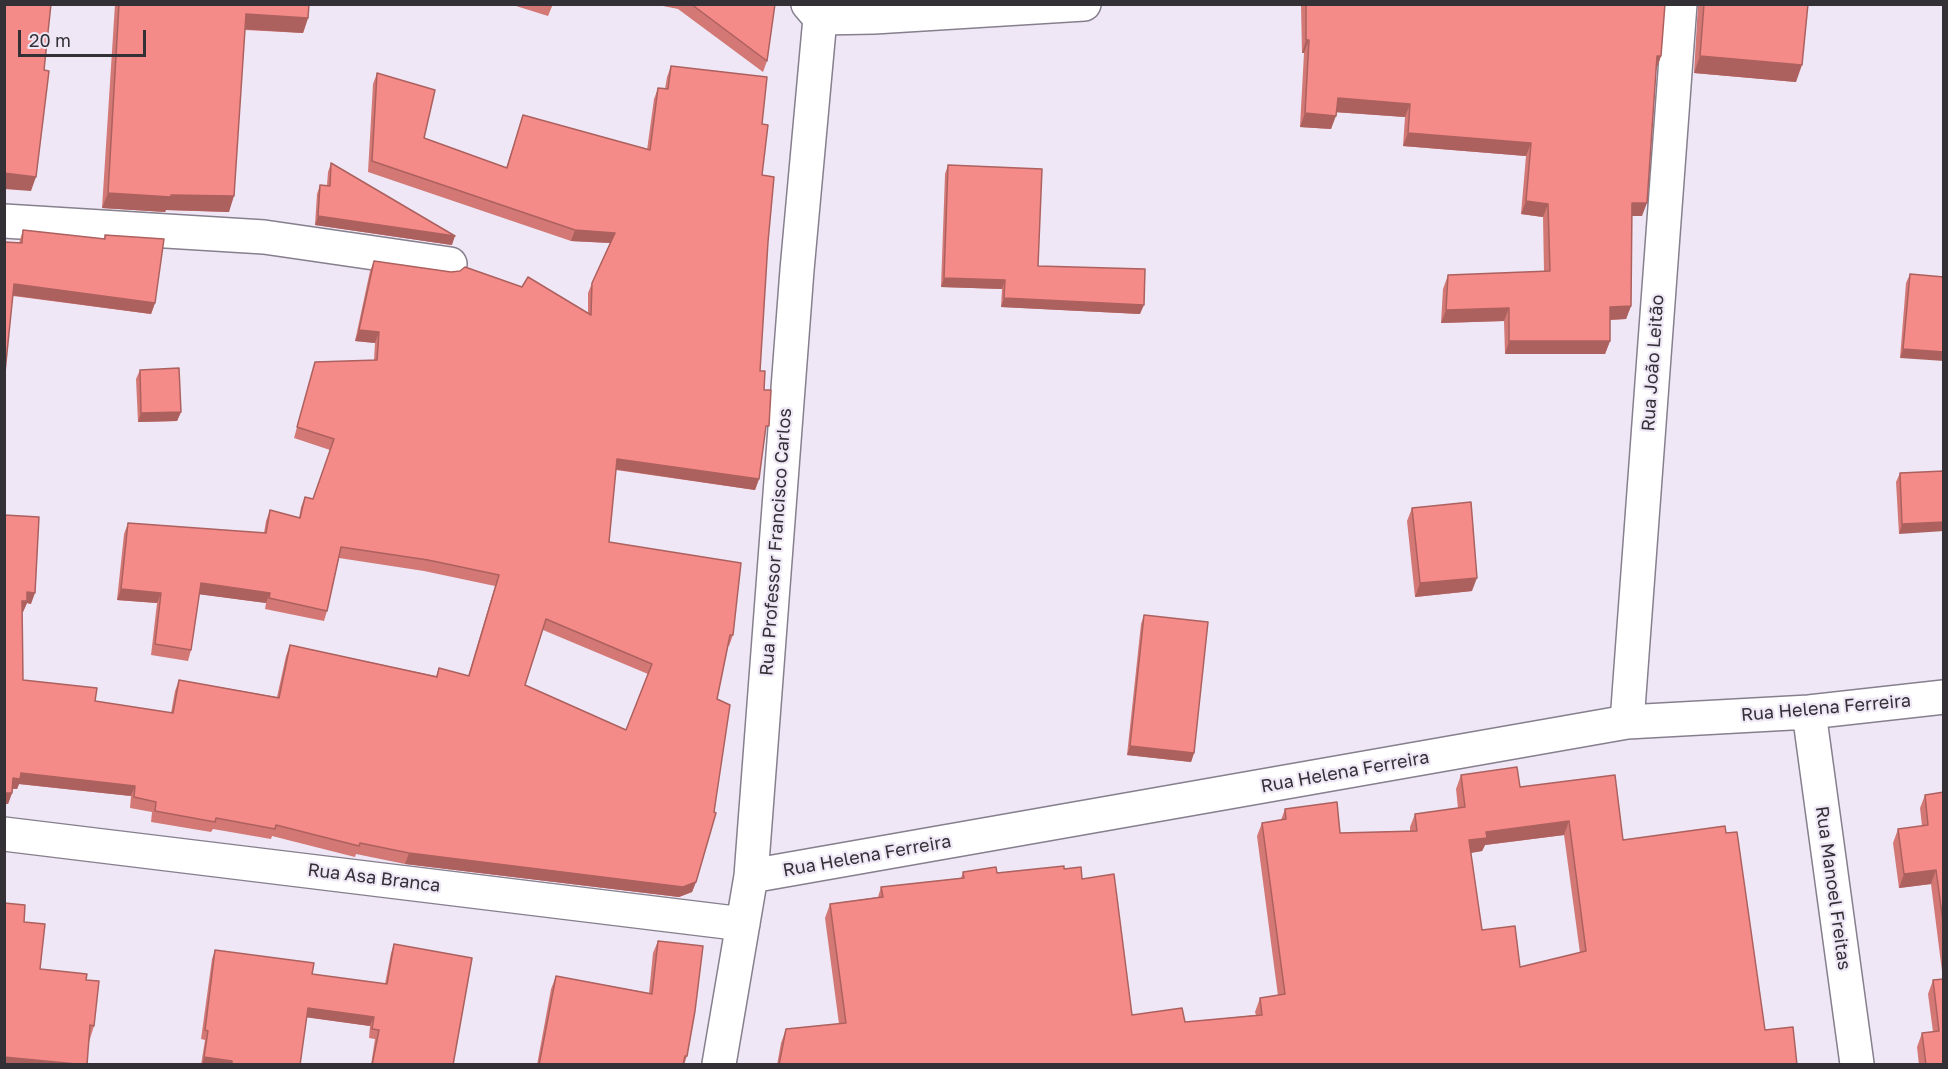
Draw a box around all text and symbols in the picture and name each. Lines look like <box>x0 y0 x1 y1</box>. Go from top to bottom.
scale bar <box>21 18 148 56</box>
text: 20 m <box>29 29 71 51</box>
street label: Rua João Leitão <box>1637 294 1669 432</box>
street label: Rua Professor Francisco Carlos <box>756 407 796 677</box>
street label: Rua Helena Ferreira <box>1740 690 1912 726</box>
street label: Rua Helena Ferreira <box>1259 747 1431 797</box>
street label: Rua Manoel Freitas <box>1811 805 1855 971</box>
street label: Rua Helena Ferreira <box>781 831 953 881</box>
street label: Rua Asa Branca <box>306 859 442 897</box>

